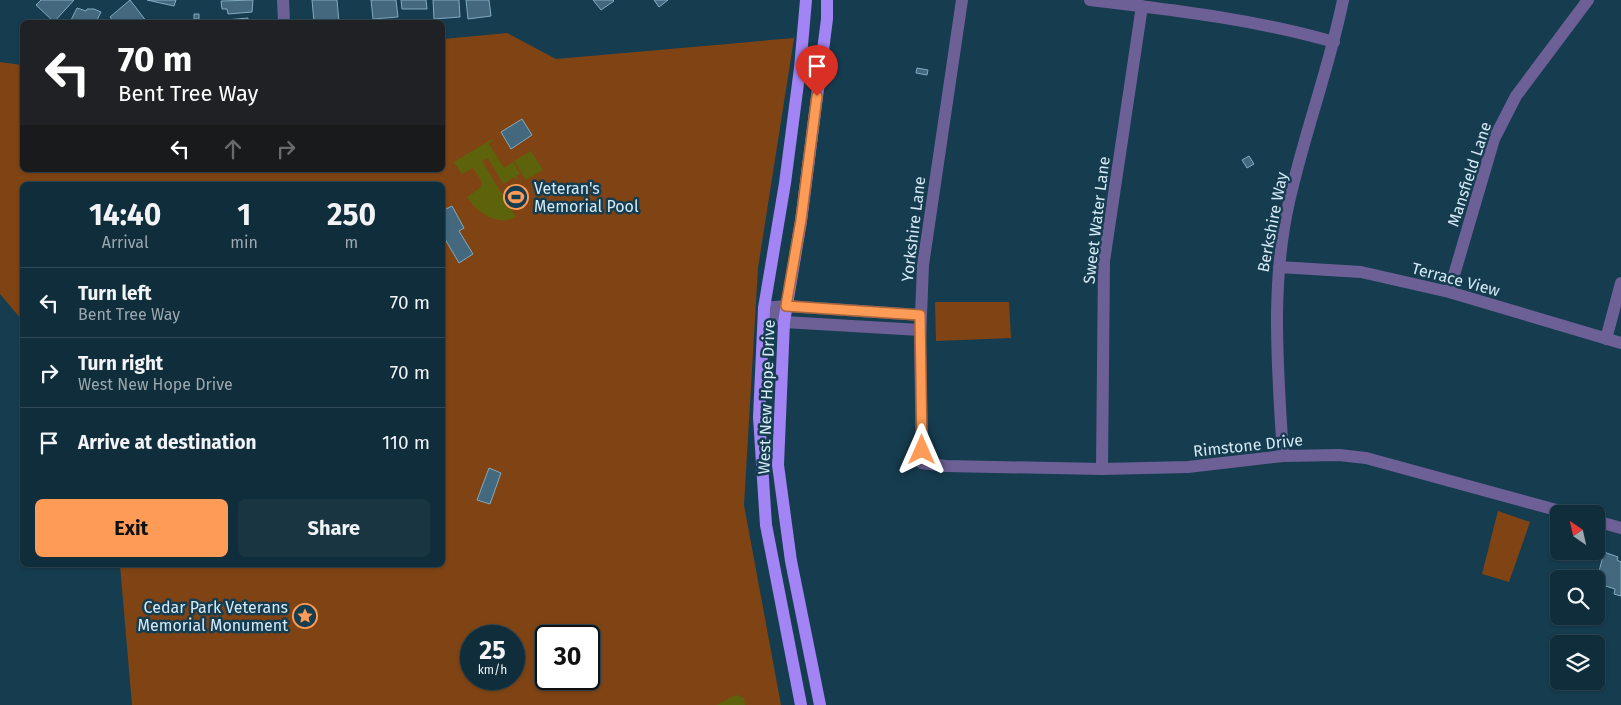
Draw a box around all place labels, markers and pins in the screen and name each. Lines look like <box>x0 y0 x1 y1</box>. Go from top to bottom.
pin <box>796 45 838 96</box>
place label: Veteran's Memorial Pool <box>534 179 639 216</box>
sports icon: Veteran's Memorial Pool <box>503 184 529 210</box>
place label: Cedar Park Veterans Memorial Monument <box>138 598 288 635</box>
place icon: Cedar Park Veterans Memorial Monument <box>292 603 318 629</box>

